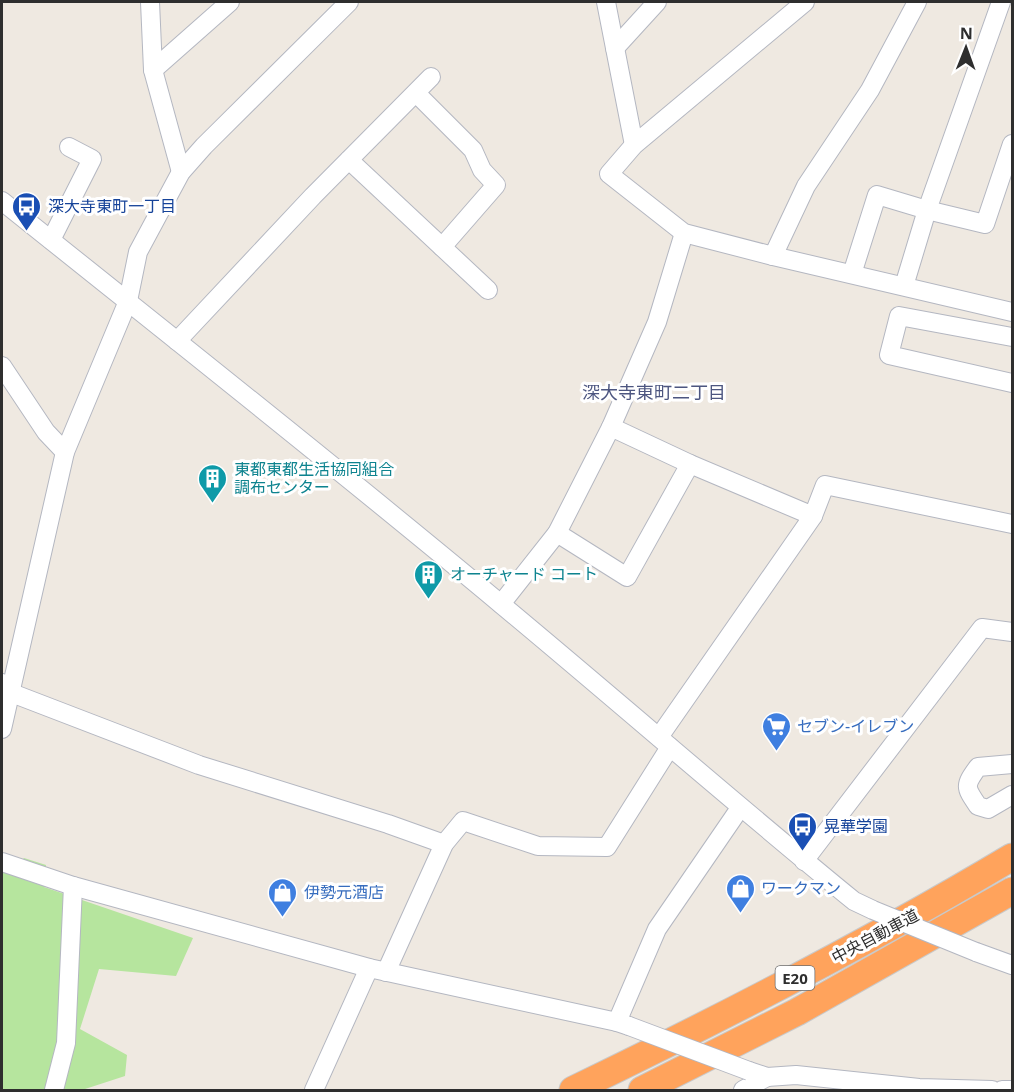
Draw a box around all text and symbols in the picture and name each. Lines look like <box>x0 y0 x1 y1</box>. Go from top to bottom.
north arrow <box>936 18 996 78</box>
text: N <box>960 22 973 44</box>
bus stop icon: 深大寺東町一丁目 <box>11 190 43 232</box>
place label: 深大寺東町一丁目 <box>48 195 176 217</box>
district label: 深大寺東町二丁目 <box>582 380 726 404</box>
place label: 東都東都生活協同組合 調布センター <box>234 458 394 498</box>
building icon: 東都東都生活協同組合 調布センター <box>197 462 229 504</box>
building icon: オーチャード コート <box>413 558 445 600</box>
place label: オーチャード コート <box>450 563 598 585</box>
supermarket icon: セブン-イレブン <box>760 710 792 752</box>
place label: セブン-イレブン <box>797 715 914 737</box>
bus stop icon: 晃華学園 <box>787 810 819 852</box>
place label: 晃華学園 <box>824 815 888 837</box>
shop icon: ワークマン <box>724 872 756 914</box>
shop icon: 伊勢元酒店 <box>267 876 299 918</box>
place label: ワークマン <box>761 877 841 899</box>
place label: 伊勢元酒店 <box>304 881 384 903</box>
street label: 中央自動車道 <box>827 904 923 968</box>
road number: E20 <box>776 966 814 990</box>

